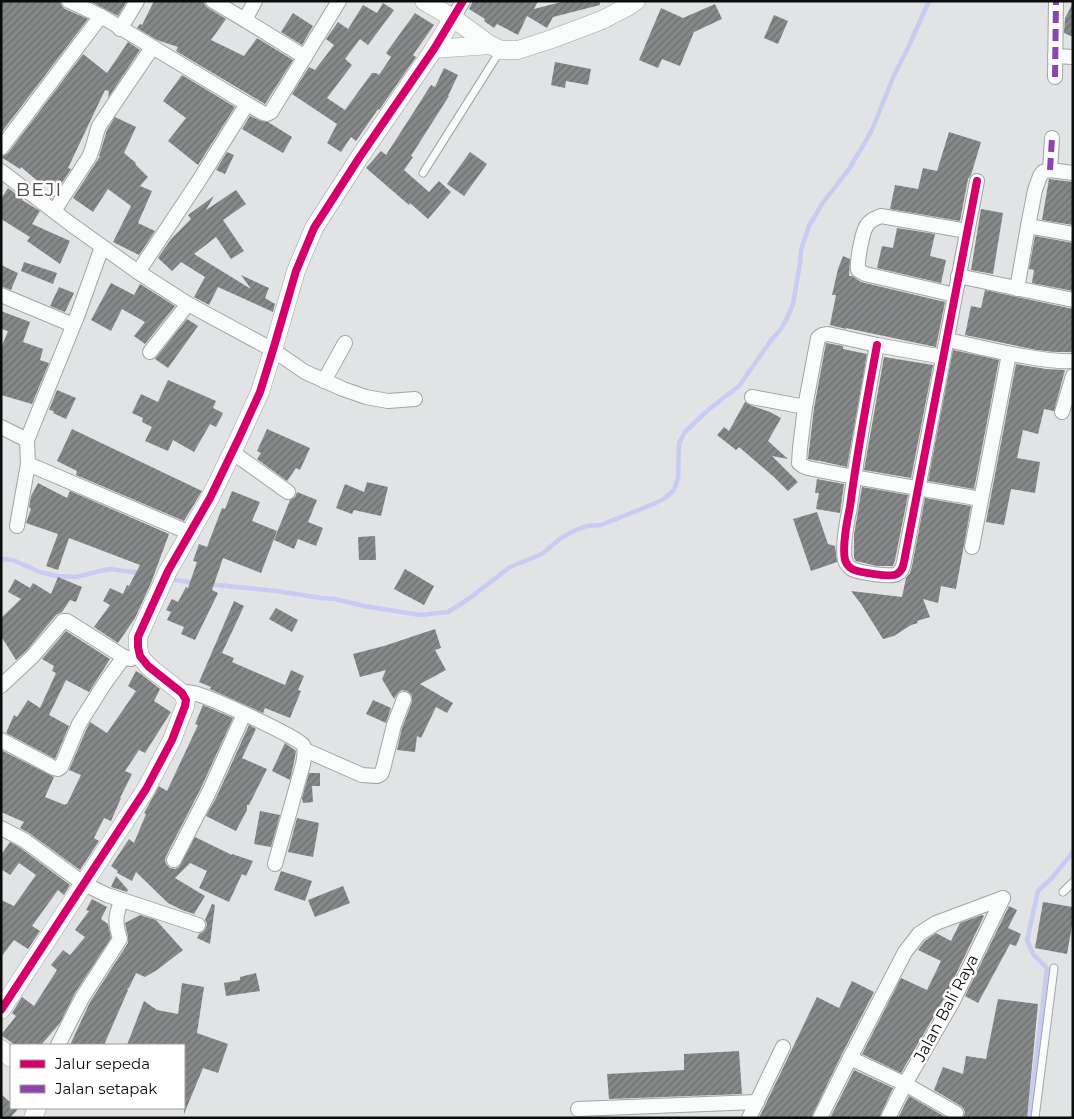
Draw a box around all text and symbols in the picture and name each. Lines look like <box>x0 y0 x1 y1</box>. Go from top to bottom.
district label: BEJI <box>16 178 62 201</box>
street label: Jalan Bali Raya <box>909 951 982 1066</box>
legend <box>10 1044 185 1109</box>
text: Jalur sepeda <box>54 1054 150 1073</box>
text: Jalan setapak <box>54 1079 157 1098</box>

